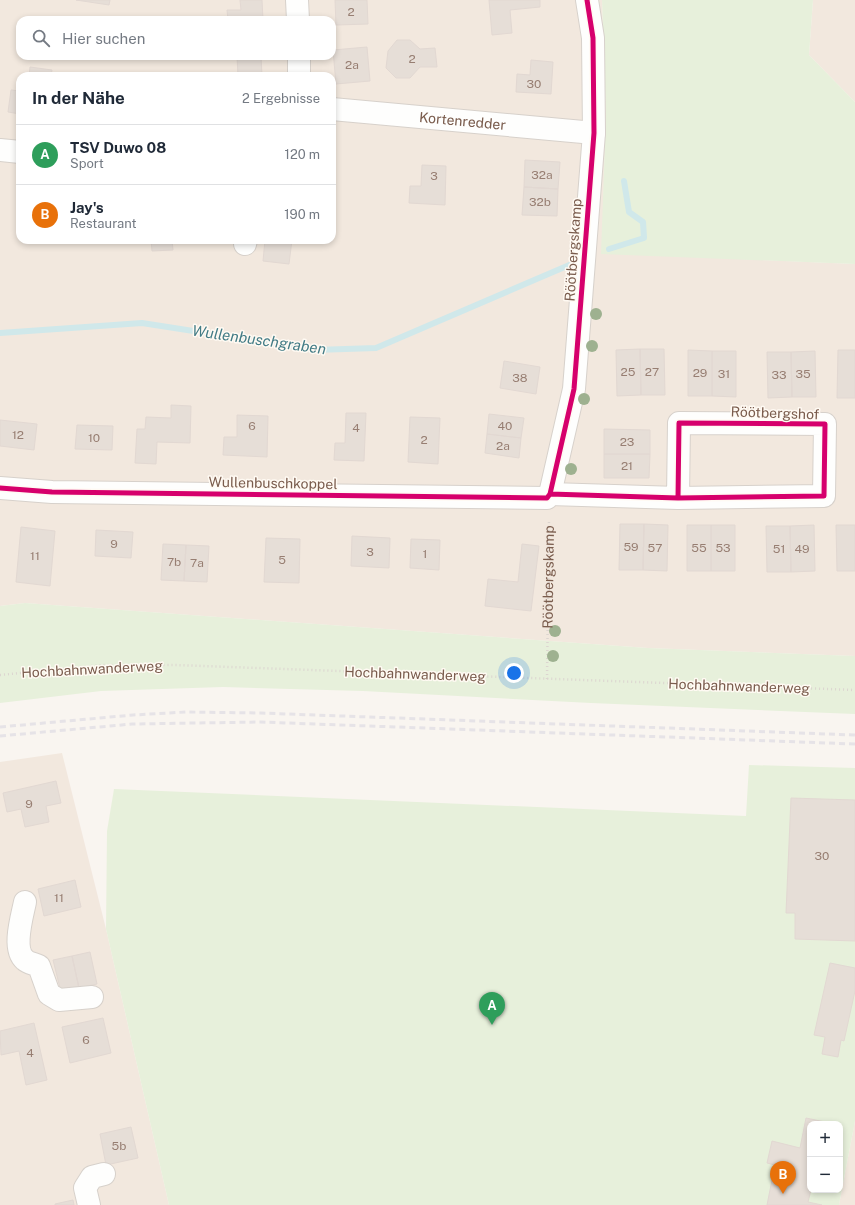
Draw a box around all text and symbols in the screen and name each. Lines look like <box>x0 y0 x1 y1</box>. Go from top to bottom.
house number: 2 <box>347 5 355 19</box>
search box <box>16 16 336 60</box>
icon: search <box>30 27 52 49</box>
text: Hier suchen <box>62 30 145 47</box>
house number: 2 <box>408 52 416 66</box>
house number: 2a <box>345 58 359 72</box>
house number: 30 <box>527 77 541 91</box>
text: In der Nähe <box>32 88 125 108</box>
text: 2 Ergebnisse <box>242 91 320 106</box>
street label: Kortenredder <box>418 109 507 133</box>
text: TSV Duwo 08 <box>70 139 166 156</box>
text: A <box>40 147 50 162</box>
text: 120 m <box>285 147 320 162</box>
text: Sport <box>70 156 104 171</box>
house number: 32a <box>531 168 553 182</box>
house number: 3 <box>430 169 438 183</box>
house number: 32b <box>529 195 551 209</box>
street label: Röötbergskamp <box>561 198 585 302</box>
text: Jay's <box>70 199 104 216</box>
text: B <box>41 207 49 222</box>
text: 190 m <box>284 207 320 222</box>
text: Restaurant <box>70 216 136 231</box>
water label: Wullenbuschgraben <box>191 322 327 357</box>
house number: 25 <box>621 365 636 379</box>
house number: 27 <box>645 365 659 379</box>
house number: 29 <box>693 366 707 380</box>
house number: 31 <box>718 367 730 381</box>
house number: 35 <box>795 367 811 381</box>
house number: 33 <box>771 368 787 382</box>
house number: 38 <box>512 371 528 385</box>
street label: Röötbergshof <box>730 403 820 423</box>
house number: 6 <box>248 419 256 433</box>
house number: 40 <box>498 419 512 433</box>
house number: 4 <box>352 421 360 435</box>
house number: 12 <box>12 428 24 442</box>
house number: 10 <box>88 431 100 445</box>
house number: 2 <box>420 433 428 447</box>
house number: 23 <box>620 435 634 449</box>
house number: 2a <box>496 439 510 453</box>
house number: 21 <box>621 459 633 473</box>
street label: Wullenbuschkoppel <box>208 474 338 492</box>
street label: Röötbergskamp <box>540 525 557 629</box>
house number: 9 <box>110 537 118 551</box>
house number: 59 <box>623 540 639 554</box>
house number: 57 <box>648 541 662 555</box>
house number: 55 <box>691 541 707 555</box>
house number: 53 <box>715 541 731 555</box>
house number: 51 <box>773 542 785 556</box>
house number: 49 <box>794 542 810 556</box>
house number: 3 <box>366 545 374 559</box>
house number: 1 <box>423 547 427 561</box>
house number: 11 <box>30 549 40 563</box>
house number: 5 <box>278 553 286 567</box>
house number: 7b <box>167 555 181 569</box>
house number: 7a <box>190 556 204 570</box>
street label: Hochbahnwanderweg <box>21 657 164 681</box>
your location <box>504 663 524 683</box>
street label: Hochbahnwanderweg <box>344 664 486 684</box>
street label: Hochbahnwanderweg <box>668 676 810 696</box>
house number: 9 <box>25 797 33 811</box>
house number: 30 <box>815 849 829 863</box>
house number: 11 <box>54 891 64 905</box>
pin: A <box>479 992 505 1025</box>
house number: 6 <box>82 1033 90 1047</box>
house number: 4 <box>26 1046 34 1060</box>
map controls <box>807 1121 843 1193</box>
button: + <box>807 1121 843 1157</box>
house number: 5b <box>112 1139 126 1153</box>
button: − <box>807 1157 843 1193</box>
pin: B <box>770 1161 796 1194</box>

